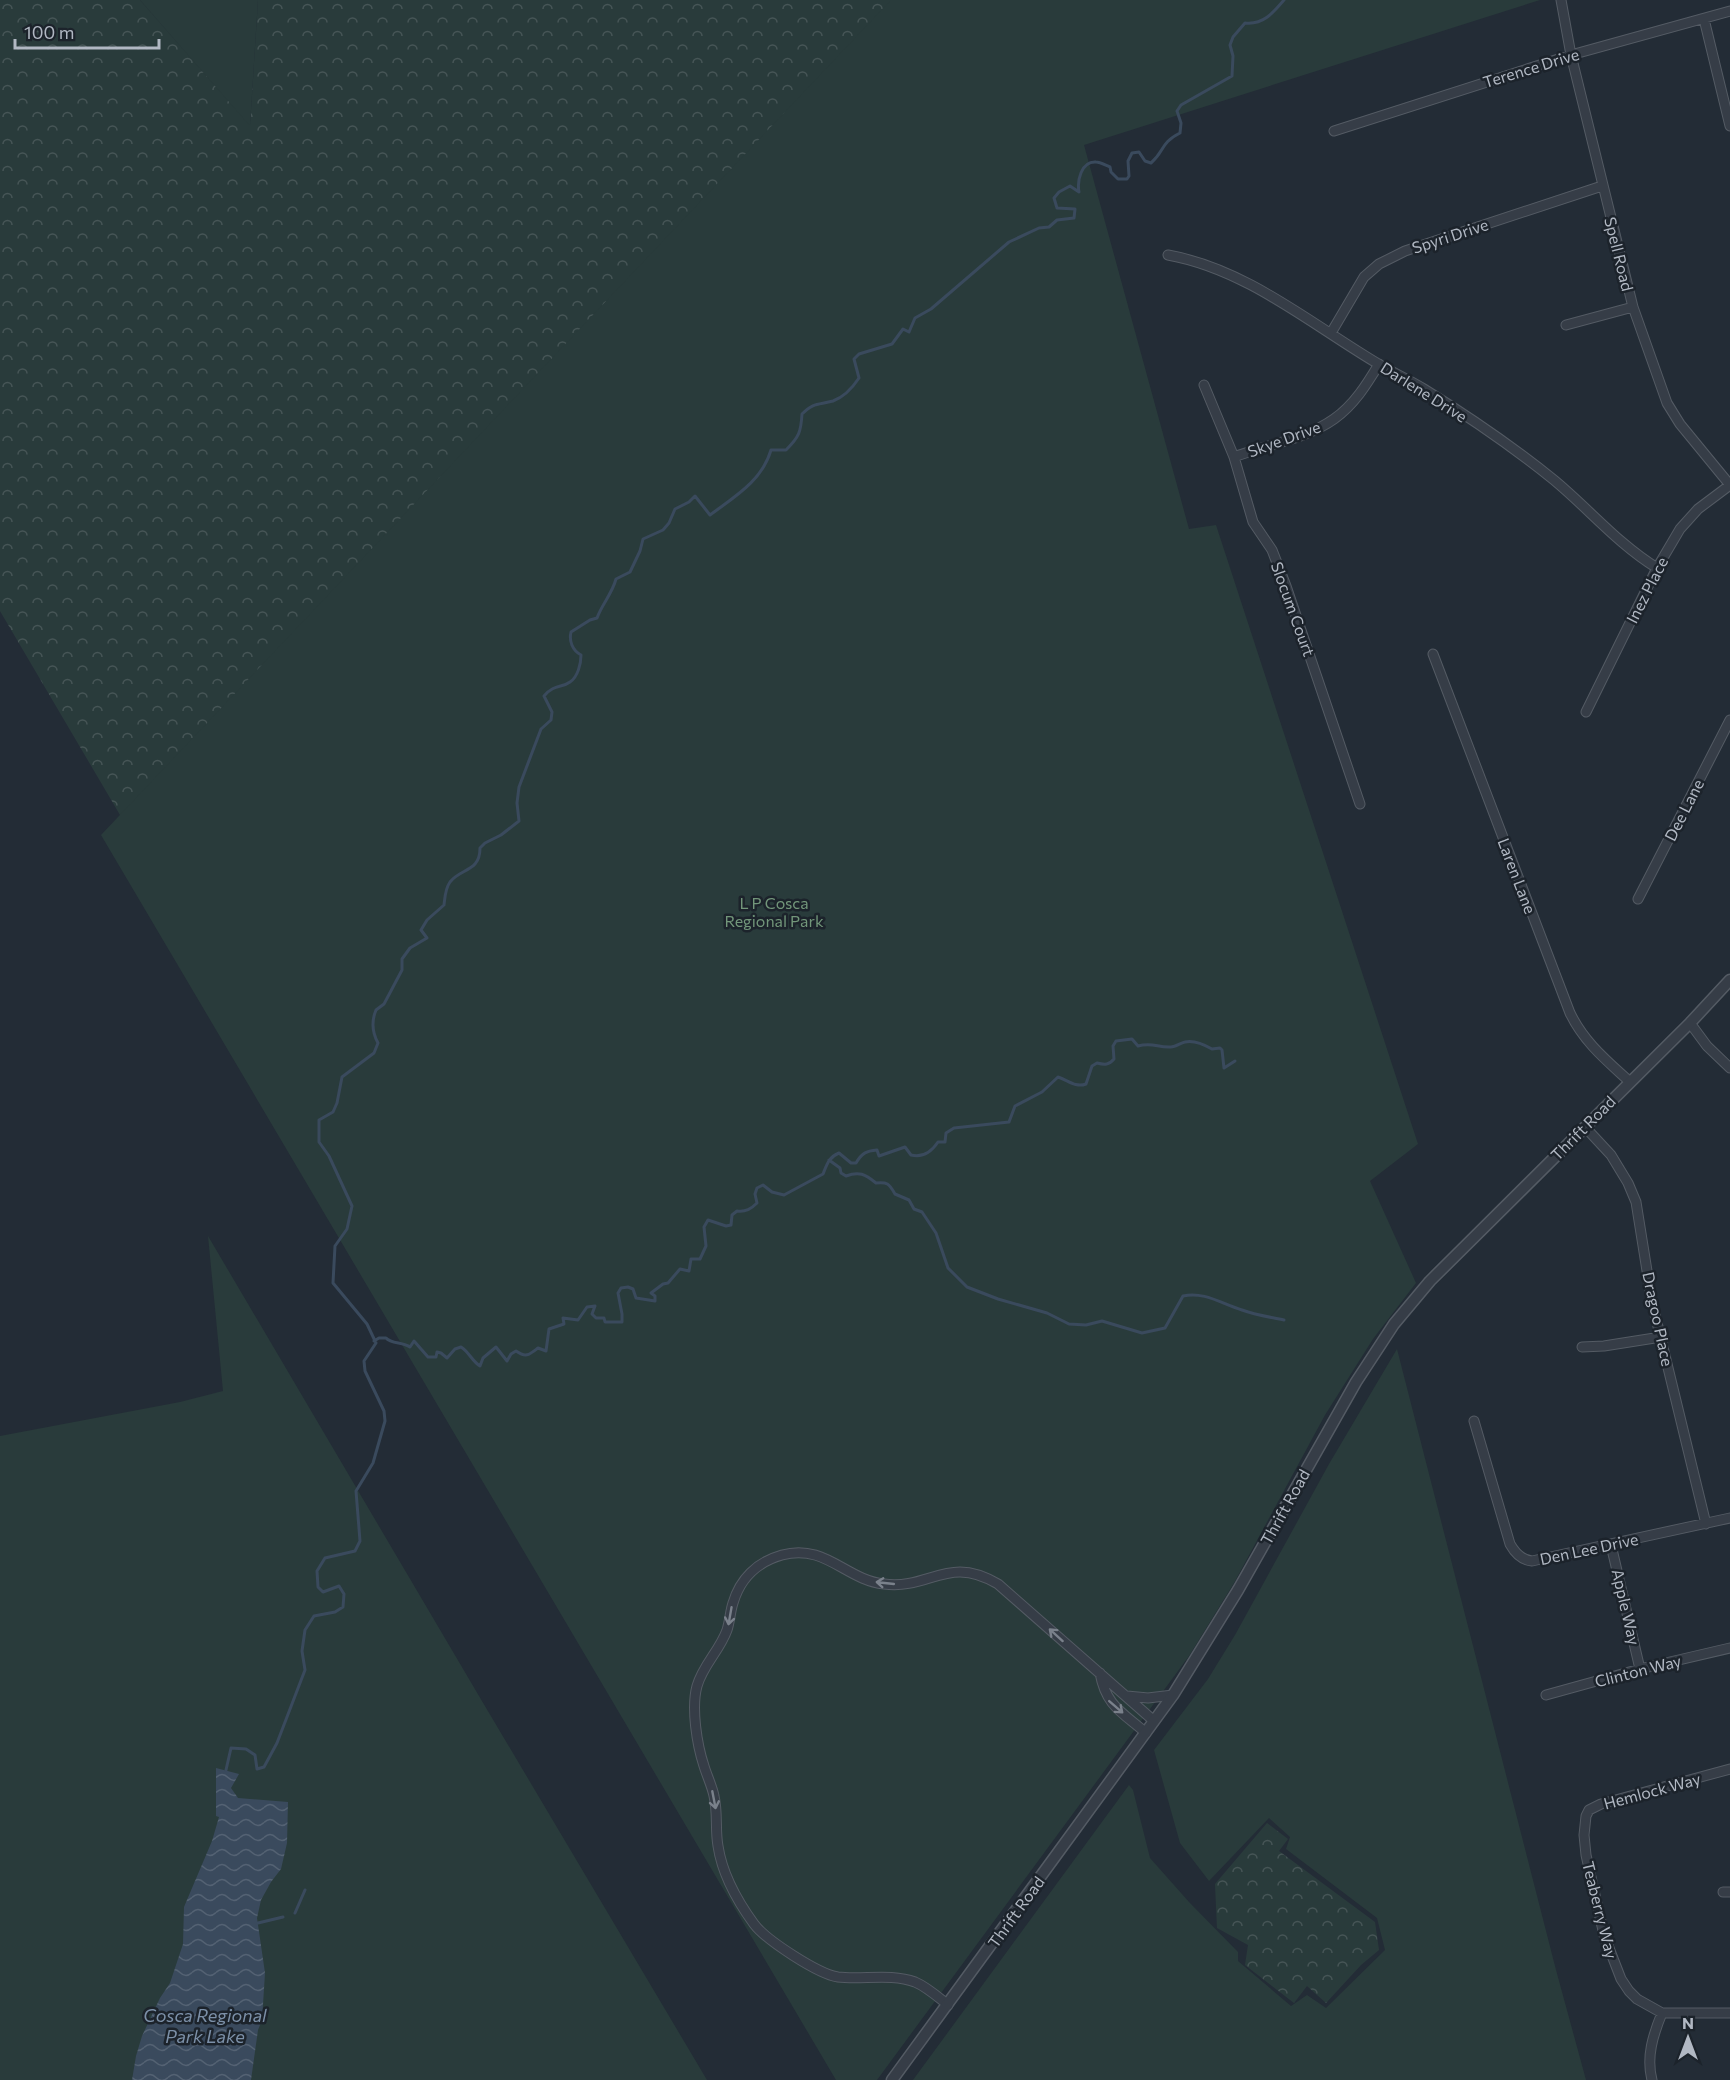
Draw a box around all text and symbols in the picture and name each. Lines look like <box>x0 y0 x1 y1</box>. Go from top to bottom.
scale bar <box>15 12 159 50</box>
text: 100 m <box>24 21 74 43</box>
street label: Terence Drive <box>1481 44 1581 91</box>
street label: Spyri Drive <box>1409 214 1490 257</box>
street label: Spell Road <box>1601 215 1638 293</box>
street label: Darlene Drive <box>1378 357 1471 426</box>
street label: Skye Drive <box>1245 417 1323 460</box>
street label: Inez Place <box>1622 553 1671 626</box>
street label: Slocum Court <box>1268 559 1320 659</box>
street label: Dee Lane <box>1660 776 1707 844</box>
street label: Laren Lane <box>1494 835 1541 916</box>
park label: L P Cosca Regional Park <box>724 893 824 930</box>
street label: Thrift Road <box>1546 1091 1619 1164</box>
street label: Dragoo Place <box>1639 1270 1678 1368</box>
street label: Thrift Road <box>1256 1466 1313 1548</box>
street label: Den Lee Drive <box>1538 1529 1640 1568</box>
street label: Apple Way <box>1609 1567 1644 1647</box>
one-way arrow <box>875 1577 895 1588</box>
one-way arrow <box>724 1606 735 1625</box>
one-way arrow <box>1049 1628 1064 1642</box>
street label: Clinton Way <box>1593 1651 1683 1690</box>
one-way arrow <box>1108 1700 1123 1714</box>
street label: Hemlock Way <box>1601 1768 1702 1813</box>
one-way arrow <box>709 1789 720 1809</box>
street label: Teaberry Way <box>1579 1859 1622 1961</box>
street label: Thrift Road <box>983 1872 1048 1951</box>
water label: Cosca Regional Park Lake <box>143 2004 267 2047</box>
north arrow <box>1658 2008 1718 2068</box>
text: N <box>1682 2013 1694 2032</box>

